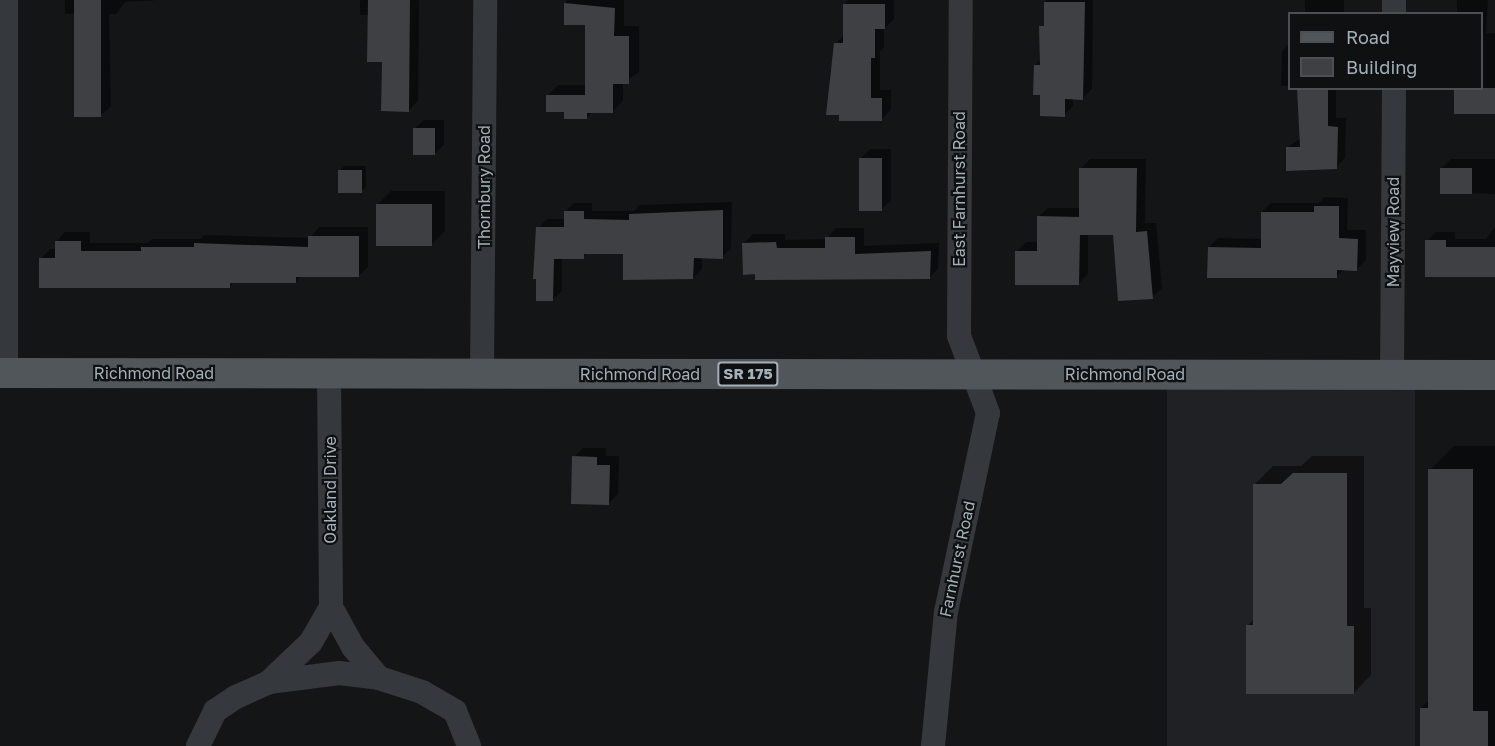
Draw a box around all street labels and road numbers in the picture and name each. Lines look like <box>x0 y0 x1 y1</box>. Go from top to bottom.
street label: East Farnhurst Road <box>949 111 969 267</box>
street label: Thornbury Road <box>474 125 494 249</box>
street label: Mayview Road <box>1383 177 1403 287</box>
road number: SR 175 <box>716 362 780 386</box>
street label: Richmond Road <box>94 363 214 383</box>
street label: Richmond Road <box>580 364 700 384</box>
street label: Richmond Road <box>1065 364 1185 384</box>
street label: Oakland Drive <box>320 436 340 544</box>
street label: Farnhurst Road <box>935 499 979 619</box>

